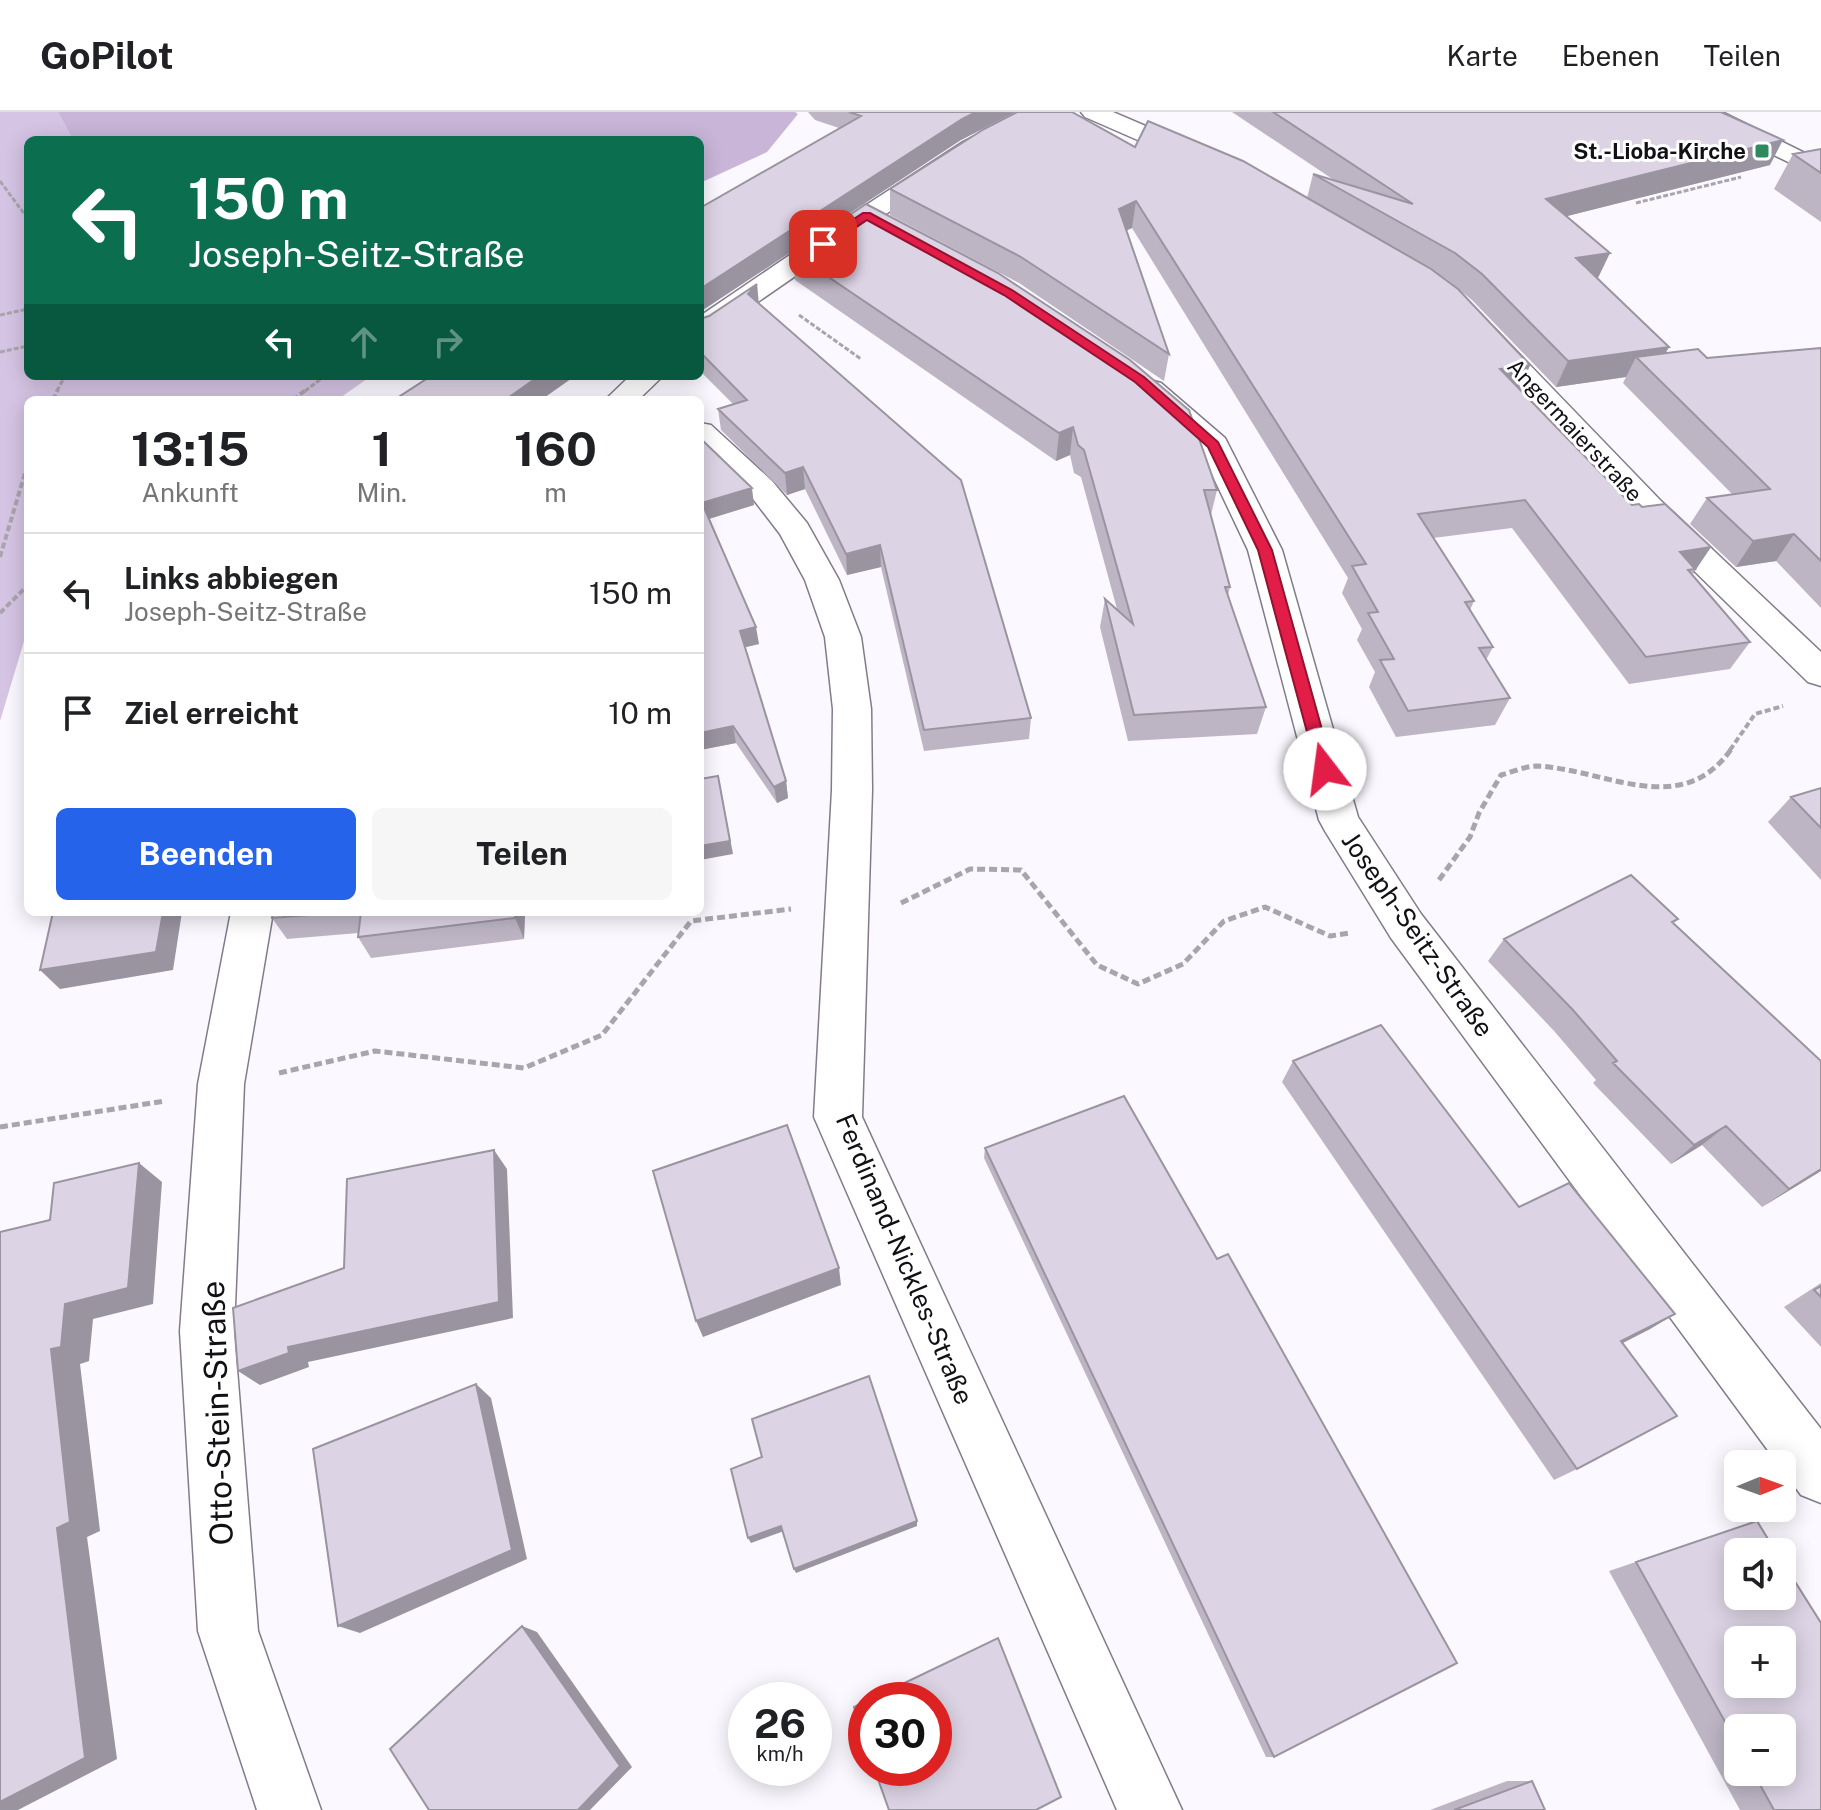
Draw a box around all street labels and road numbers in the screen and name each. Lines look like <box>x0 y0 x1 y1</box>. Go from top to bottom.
street label: Angermaierstraße <box>1502 353 1648 507</box>
street label: Joseph-Seitz-Straße <box>1336 826 1500 1042</box>
street label: Ferdinand-Nickles-Straße <box>830 1109 980 1409</box>
street label: Otto-Stein-Straße <box>194 1280 240 1546</box>

